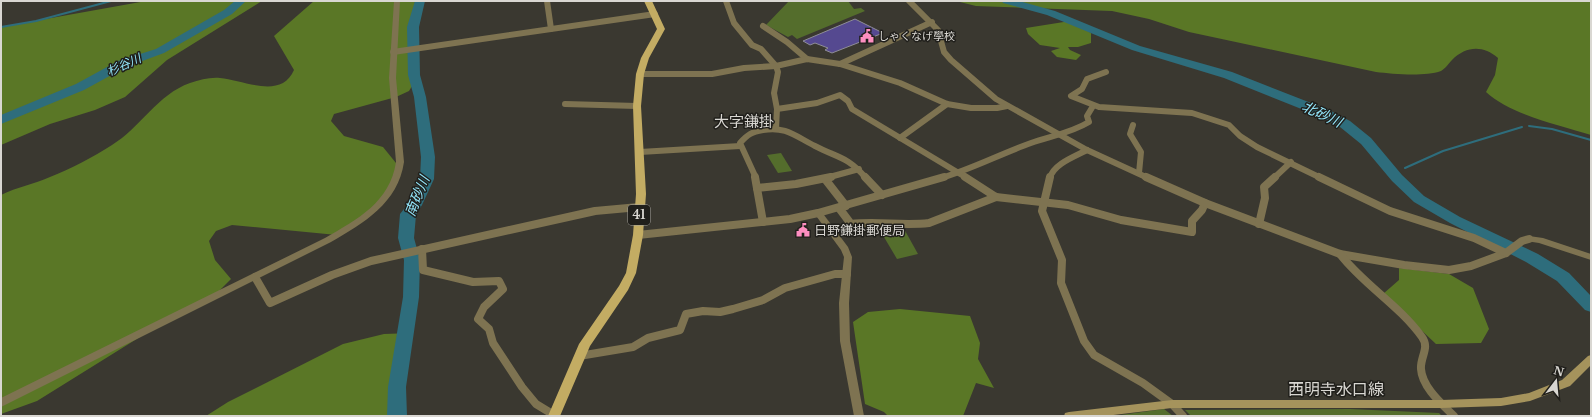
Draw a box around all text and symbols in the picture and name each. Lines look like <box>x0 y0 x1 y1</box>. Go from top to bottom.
public building icon: しゃくなげ學校 <box>859 28 875 44</box>
place label: しゃくなげ學校 <box>878 29 955 43</box>
water label: 杉谷川 <box>104 50 145 79</box>
water label: 北砂川 <box>1299 97 1347 132</box>
district label: 大字鎌掛 <box>714 112 774 131</box>
water label: 南砂川 <box>401 171 434 219</box>
road number: 41 <box>628 205 650 225</box>
public building icon: 日野鎌掛郵便局 <box>795 222 811 238</box>
place label: 日野鎌掛郵便局 <box>814 222 905 239</box>
north arrow <box>1536 361 1576 401</box>
text: N <box>1552 363 1566 380</box>
street label: 西明寺水口線 <box>1288 379 1384 399</box>

